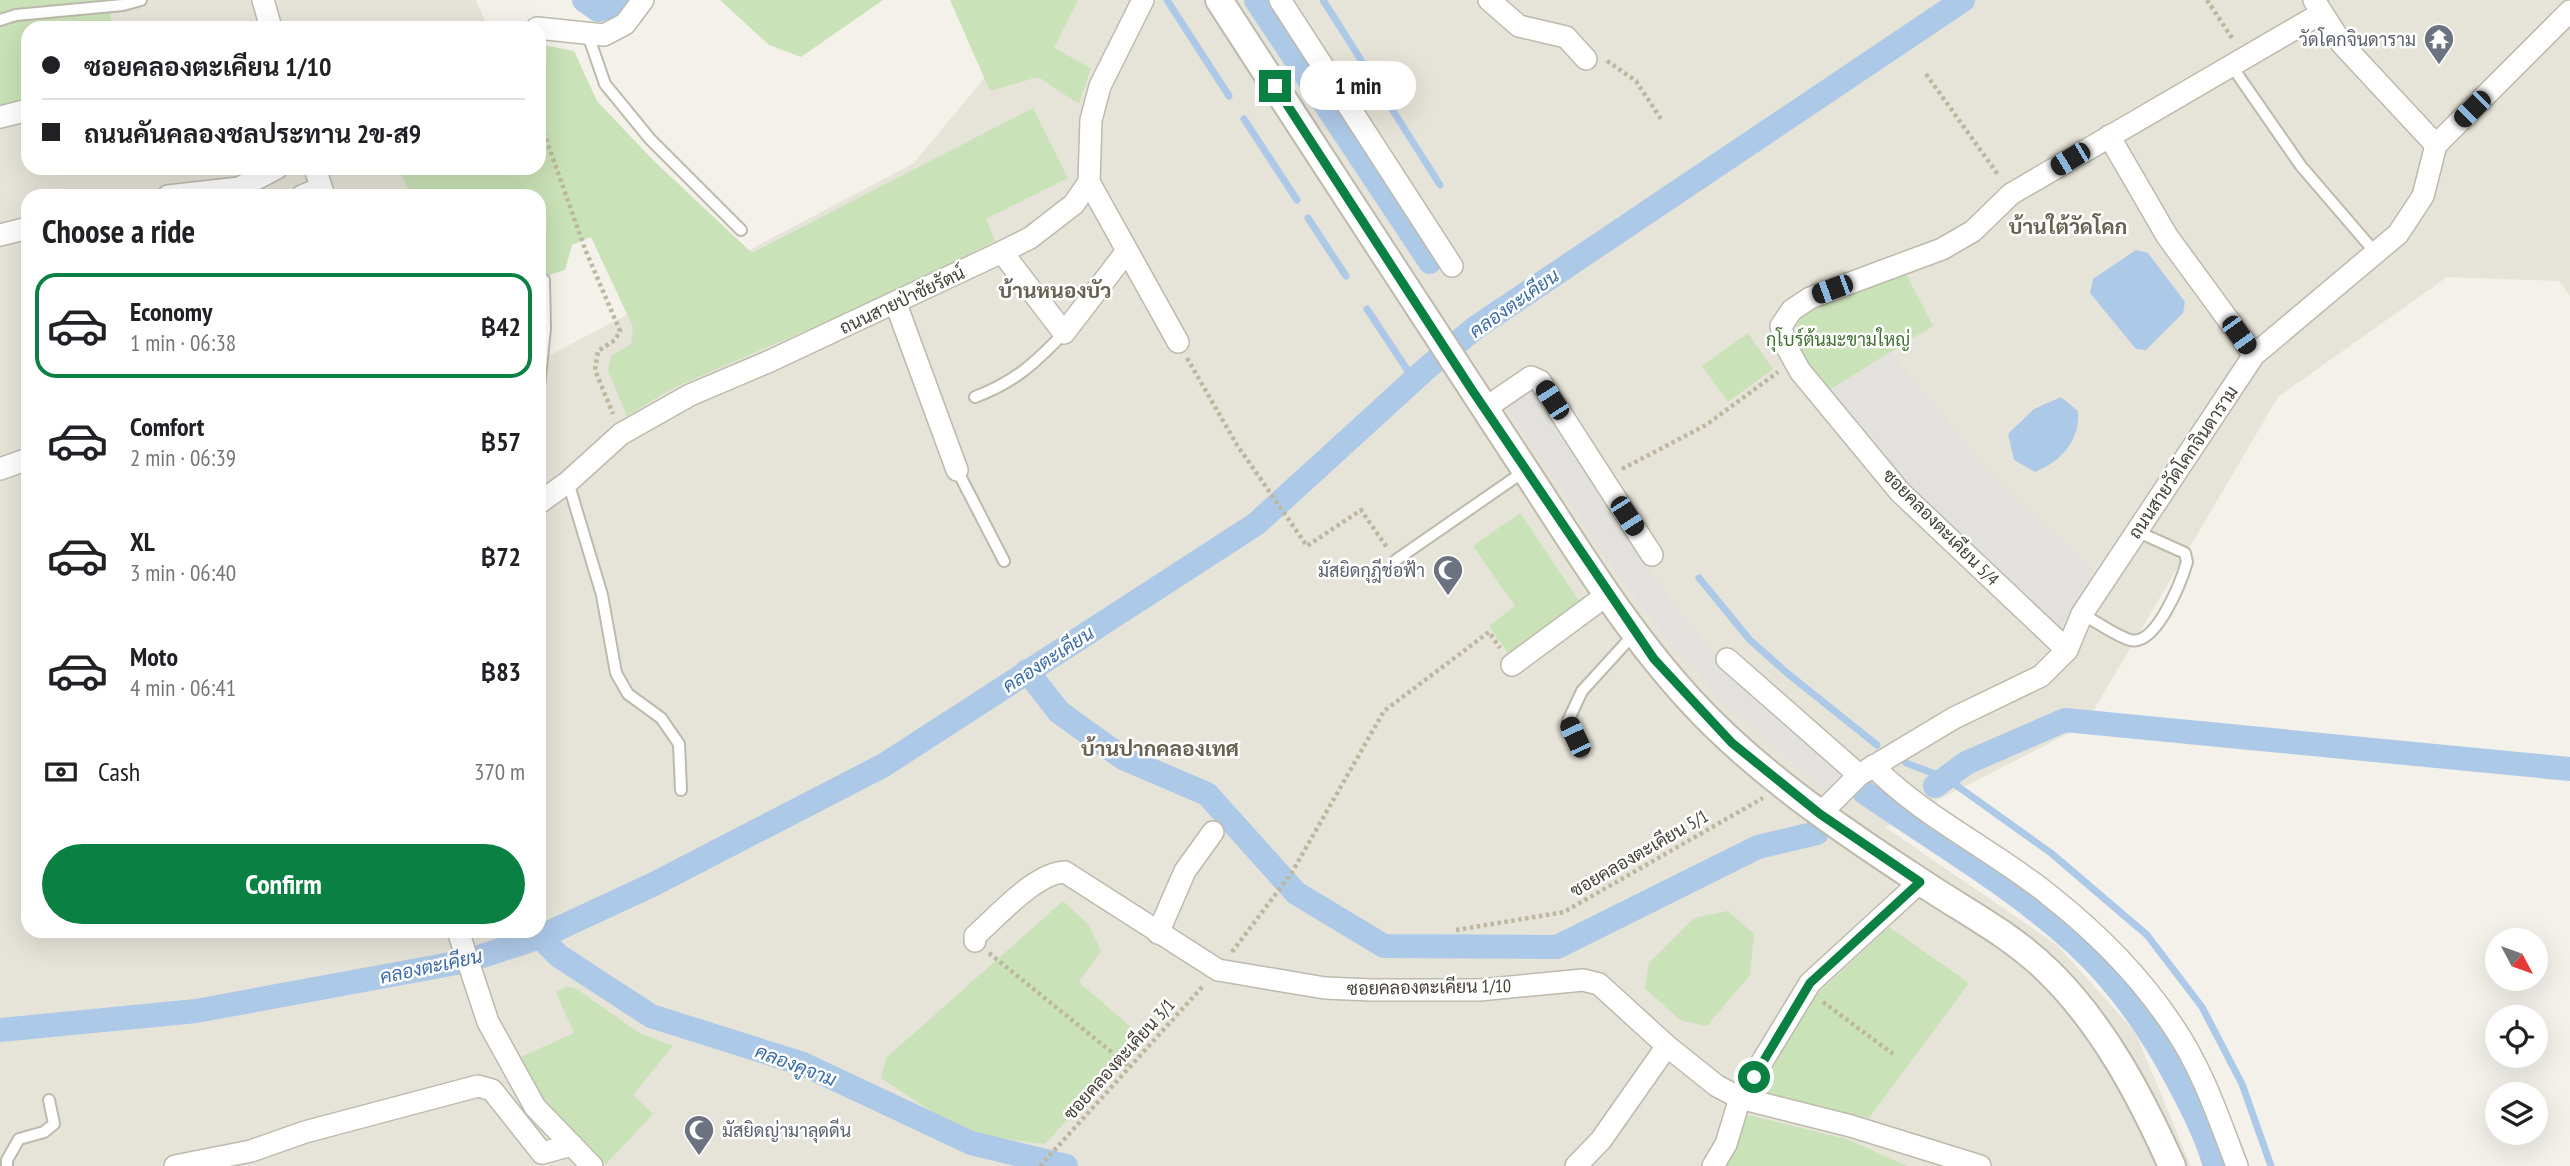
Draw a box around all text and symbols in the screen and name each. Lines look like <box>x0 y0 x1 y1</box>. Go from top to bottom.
temple icon: วัดโคกจินดาราม <box>2422 22 2456 66</box>
place label: วัดโคกจินดาราม <box>2299 27 2416 51</box>
text: ซอยคลองตะเคียน 1/10 <box>84 50 331 83</box>
callout: 1 min <box>1300 62 1415 110</box>
route end <box>1259 70 1291 102</box>
text: 1 min <box>1335 71 1381 100</box>
car <box>2450 87 2495 131</box>
text: ถนนคันคลองชลประทาน 2ข-ส9 <box>84 117 421 150</box>
car <box>2047 139 2094 179</box>
text: Choose a ride <box>42 210 195 252</box>
district label: บ้านใต้วัดโคก <box>2009 213 2127 240</box>
street label: ถนนสายป่าชัยรัตน์ <box>835 260 968 339</box>
water label: คลองตะเคียน <box>1464 263 1564 343</box>
car <box>1809 272 1856 306</box>
district label: บ้านหนองบัว <box>999 277 1111 304</box>
icon: car <box>46 294 109 357</box>
text: Economy <box>130 295 212 328</box>
text: ฿42 <box>481 310 521 343</box>
car <box>2219 312 2260 358</box>
park label: กุโบร์ต้นมะขามใหญ่ <box>1766 327 1910 352</box>
text: 1 min · 06:38 <box>130 328 236 357</box>
car <box>1532 377 1573 423</box>
street label: ถนนสายวัดโคกจินดาราม <box>2122 380 2243 543</box>
icon: car <box>46 409 109 472</box>
text: Comfort <box>130 410 204 443</box>
text: ฿57 <box>481 425 521 458</box>
text: 2 min · 06:39 <box>130 443 236 472</box>
street label: ซอยคลองตะเคียน 5/4 <box>1878 463 2005 590</box>
car <box>1607 493 1648 539</box>
icon: car <box>46 524 109 587</box>
text: XL <box>130 525 155 558</box>
text: ฿72 <box>481 540 521 573</box>
mosque icon: มัสยิดกุฎีช่อฟ้า <box>1431 553 1465 597</box>
text: 3 min · 06:40 <box>130 558 236 587</box>
place label: มัสยิดกุฎีช่อฟ้า <box>1318 558 1425 583</box>
water label: คลองตะเคียน <box>998 621 1098 697</box>
icon: car <box>46 639 109 702</box>
text: Moto <box>130 640 178 673</box>
text: ฿83 <box>481 655 521 688</box>
text: 4 min · 06:41 <box>130 673 236 702</box>
car <box>1557 714 1594 760</box>
district label: บ้านปากคลองเทศ <box>1081 735 1239 762</box>
icon: cash <box>42 753 80 791</box>
text: Cash <box>98 755 140 788</box>
text: 370 m <box>474 757 525 786</box>
street label: ซอยคลองตะเคียน 5/1 <box>1565 803 1712 902</box>
button: Confirm <box>42 844 525 924</box>
north arrow <box>2485 928 2548 990</box>
map controls <box>2485 928 2548 1145</box>
water label: คลองตะเคียน <box>378 943 484 989</box>
street label: ซอยคลองตะเคียน 1/10 <box>1347 973 1511 1000</box>
street label: ซอยคลองตะเคียน 3/1 <box>1058 993 1180 1125</box>
button: locate <box>2485 1005 2548 1068</box>
water label: คลองคูจาม <box>751 1039 840 1093</box>
route start <box>1738 1061 1770 1093</box>
button: layers <box>2485 1082 2548 1145</box>
mosque icon: มัสยิดญ่ามาลุดดีน <box>682 1113 716 1157</box>
place label: มัสยิดญ่ามาลุดดีน <box>722 1118 851 1143</box>

